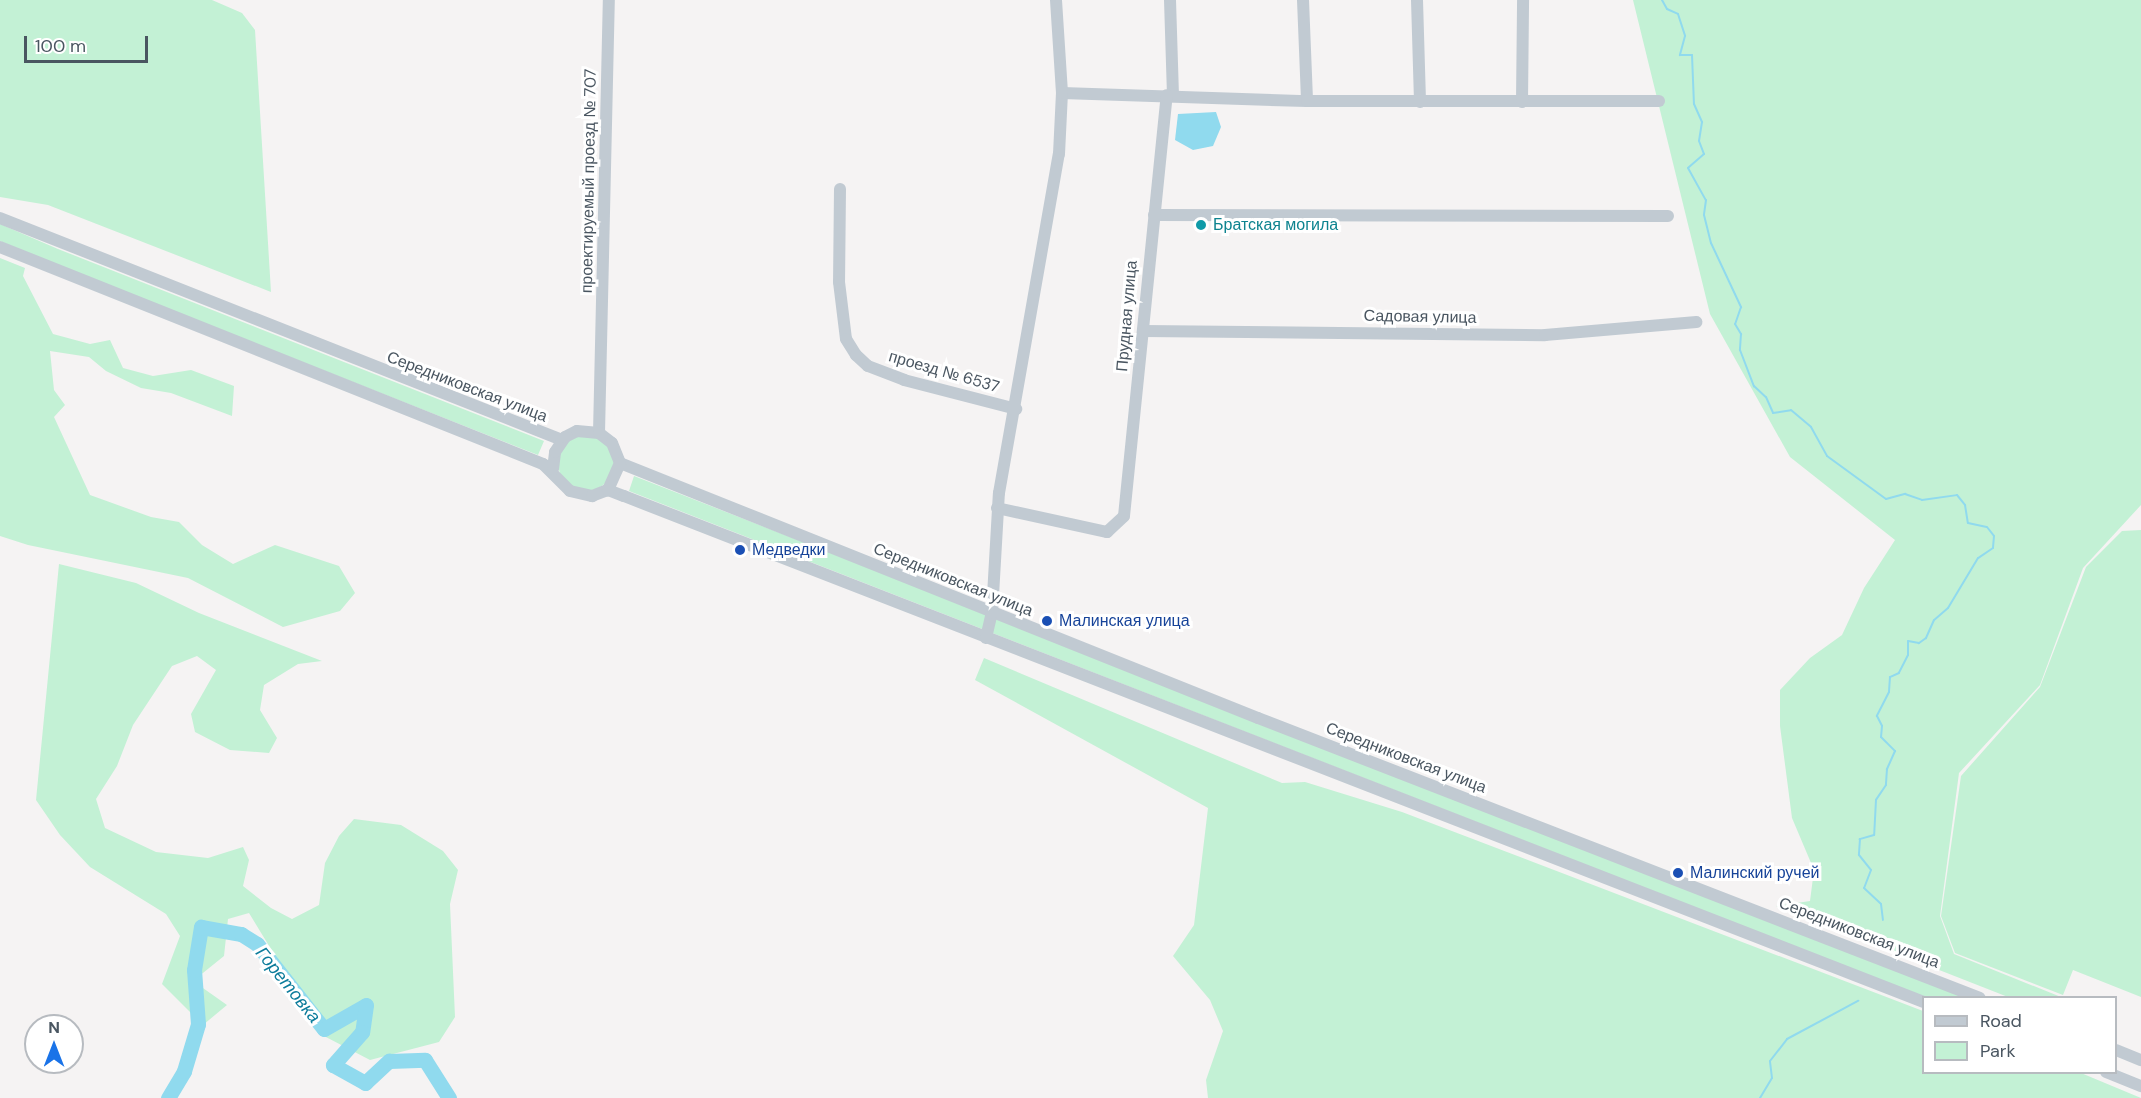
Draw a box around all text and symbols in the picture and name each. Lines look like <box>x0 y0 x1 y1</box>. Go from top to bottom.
scale bar <box>27 24 152 62</box>
text: 100 m <box>35 34 86 58</box>
street label: проектируемый проезд № 707 <box>577 69 601 293</box>
place label: Братская могила <box>1213 215 1338 235</box>
marker: Братская могила <box>1194 218 1208 232</box>
street label: Прудная улица <box>1113 260 1141 372</box>
street label: Садовая улица <box>1363 306 1477 328</box>
street label: Середниковская улица <box>384 347 550 427</box>
street label: проезд № 6537 <box>886 347 1002 397</box>
street label: Середниковская улица <box>870 539 1036 621</box>
place label: Медведки <box>752 540 826 560</box>
marker: Медведки <box>733 543 747 557</box>
place label: Малинская улица <box>1059 611 1190 631</box>
marker: Малинская улица <box>1040 614 1054 628</box>
street label: Середниковская улица <box>1323 718 1489 798</box>
place label: Малинский ручей <box>1690 863 1820 883</box>
marker: Малинский ручей <box>1671 866 1685 880</box>
street label: Середниковская улица <box>1776 893 1942 973</box>
water label: Горетовка <box>251 943 325 1027</box>
legend <box>1922 996 2117 1074</box>
text: Road <box>1980 1009 2022 1033</box>
north arrow <box>24 1014 84 1074</box>
text: N <box>48 1017 60 1038</box>
text: Park <box>1980 1039 2016 1063</box>

